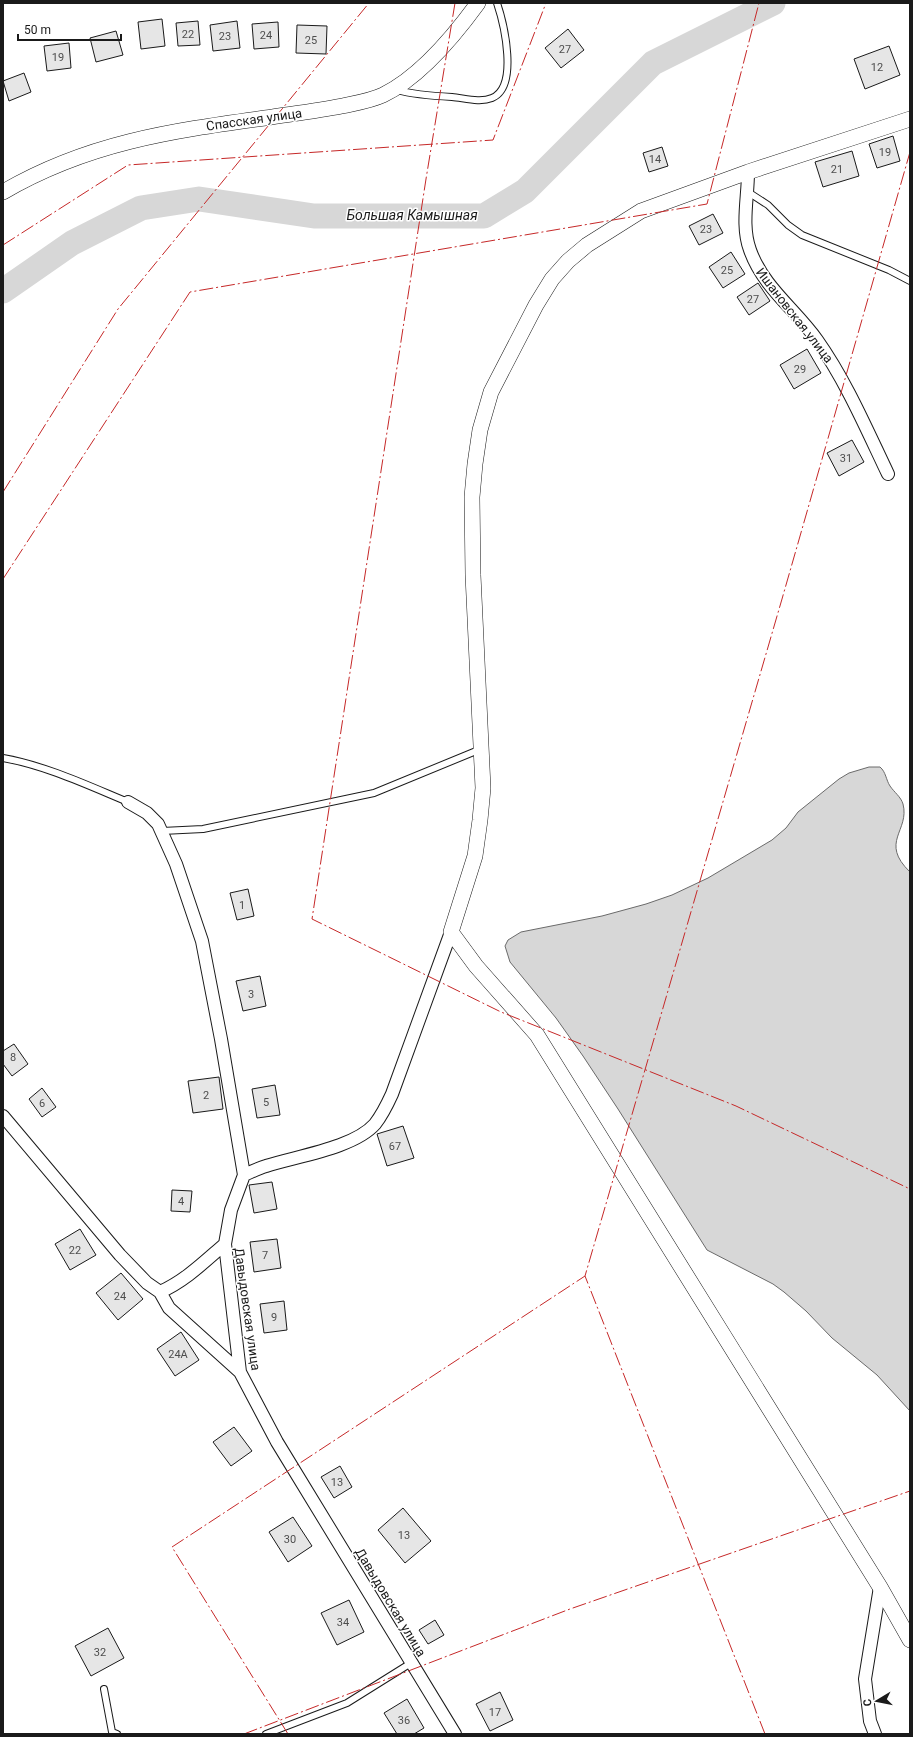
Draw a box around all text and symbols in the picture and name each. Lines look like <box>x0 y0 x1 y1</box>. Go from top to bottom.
scale bar <box>18 16 121 42</box>
text: 50 m <box>24 23 51 37</box>
house number: 22 <box>182 28 194 41</box>
house number: 24 <box>260 29 272 42</box>
house number: 23 <box>219 30 231 43</box>
house number: 25 <box>305 34 317 47</box>
house number: 27 <box>559 43 571 56</box>
house number: 19 <box>52 51 64 64</box>
house number: 12 <box>871 61 883 74</box>
street label: Спасская улица <box>205 105 303 134</box>
house number: 19 <box>879 146 891 159</box>
house number: 14 <box>649 153 661 166</box>
house number: 21 <box>831 163 843 176</box>
water label: Большая Камышная <box>346 207 478 223</box>
house number: 23 <box>700 223 712 236</box>
house number: 25 <box>721 264 733 277</box>
street label: Ишановская улица <box>753 265 836 366</box>
house number: 27 <box>747 293 759 306</box>
house number: 29 <box>794 363 806 376</box>
house number: 31 <box>840 452 852 465</box>
house number: 1 <box>239 899 245 912</box>
house number: 3 <box>248 988 254 1001</box>
house number: 8 <box>10 1051 16 1064</box>
house number: 2 <box>203 1089 209 1102</box>
house number: 5 <box>263 1096 269 1109</box>
house number: 6 <box>39 1097 45 1110</box>
house number: 67 <box>389 1140 401 1153</box>
house number: 4 <box>178 1195 184 1208</box>
house number: 22 <box>69 1244 81 1257</box>
street label: Давыдовская улица <box>231 1247 264 1372</box>
house number: 7 <box>262 1249 268 1262</box>
house number: 24 <box>114 1290 126 1303</box>
house number: 9 <box>271 1311 277 1324</box>
house number: 24А <box>168 1348 189 1361</box>
house number: 13 <box>331 1476 343 1489</box>
house number: 13 <box>398 1529 410 1542</box>
house number: 30 <box>284 1533 296 1546</box>
street label: Давыдовская улица <box>352 1545 429 1659</box>
house number: 34 <box>337 1616 349 1629</box>
house number: 32 <box>94 1646 106 1659</box>
north arrow <box>857 1681 897 1721</box>
text: С <box>861 1698 875 1707</box>
house number: 17 <box>489 1706 501 1719</box>
house number: 36 <box>398 1714 410 1727</box>

